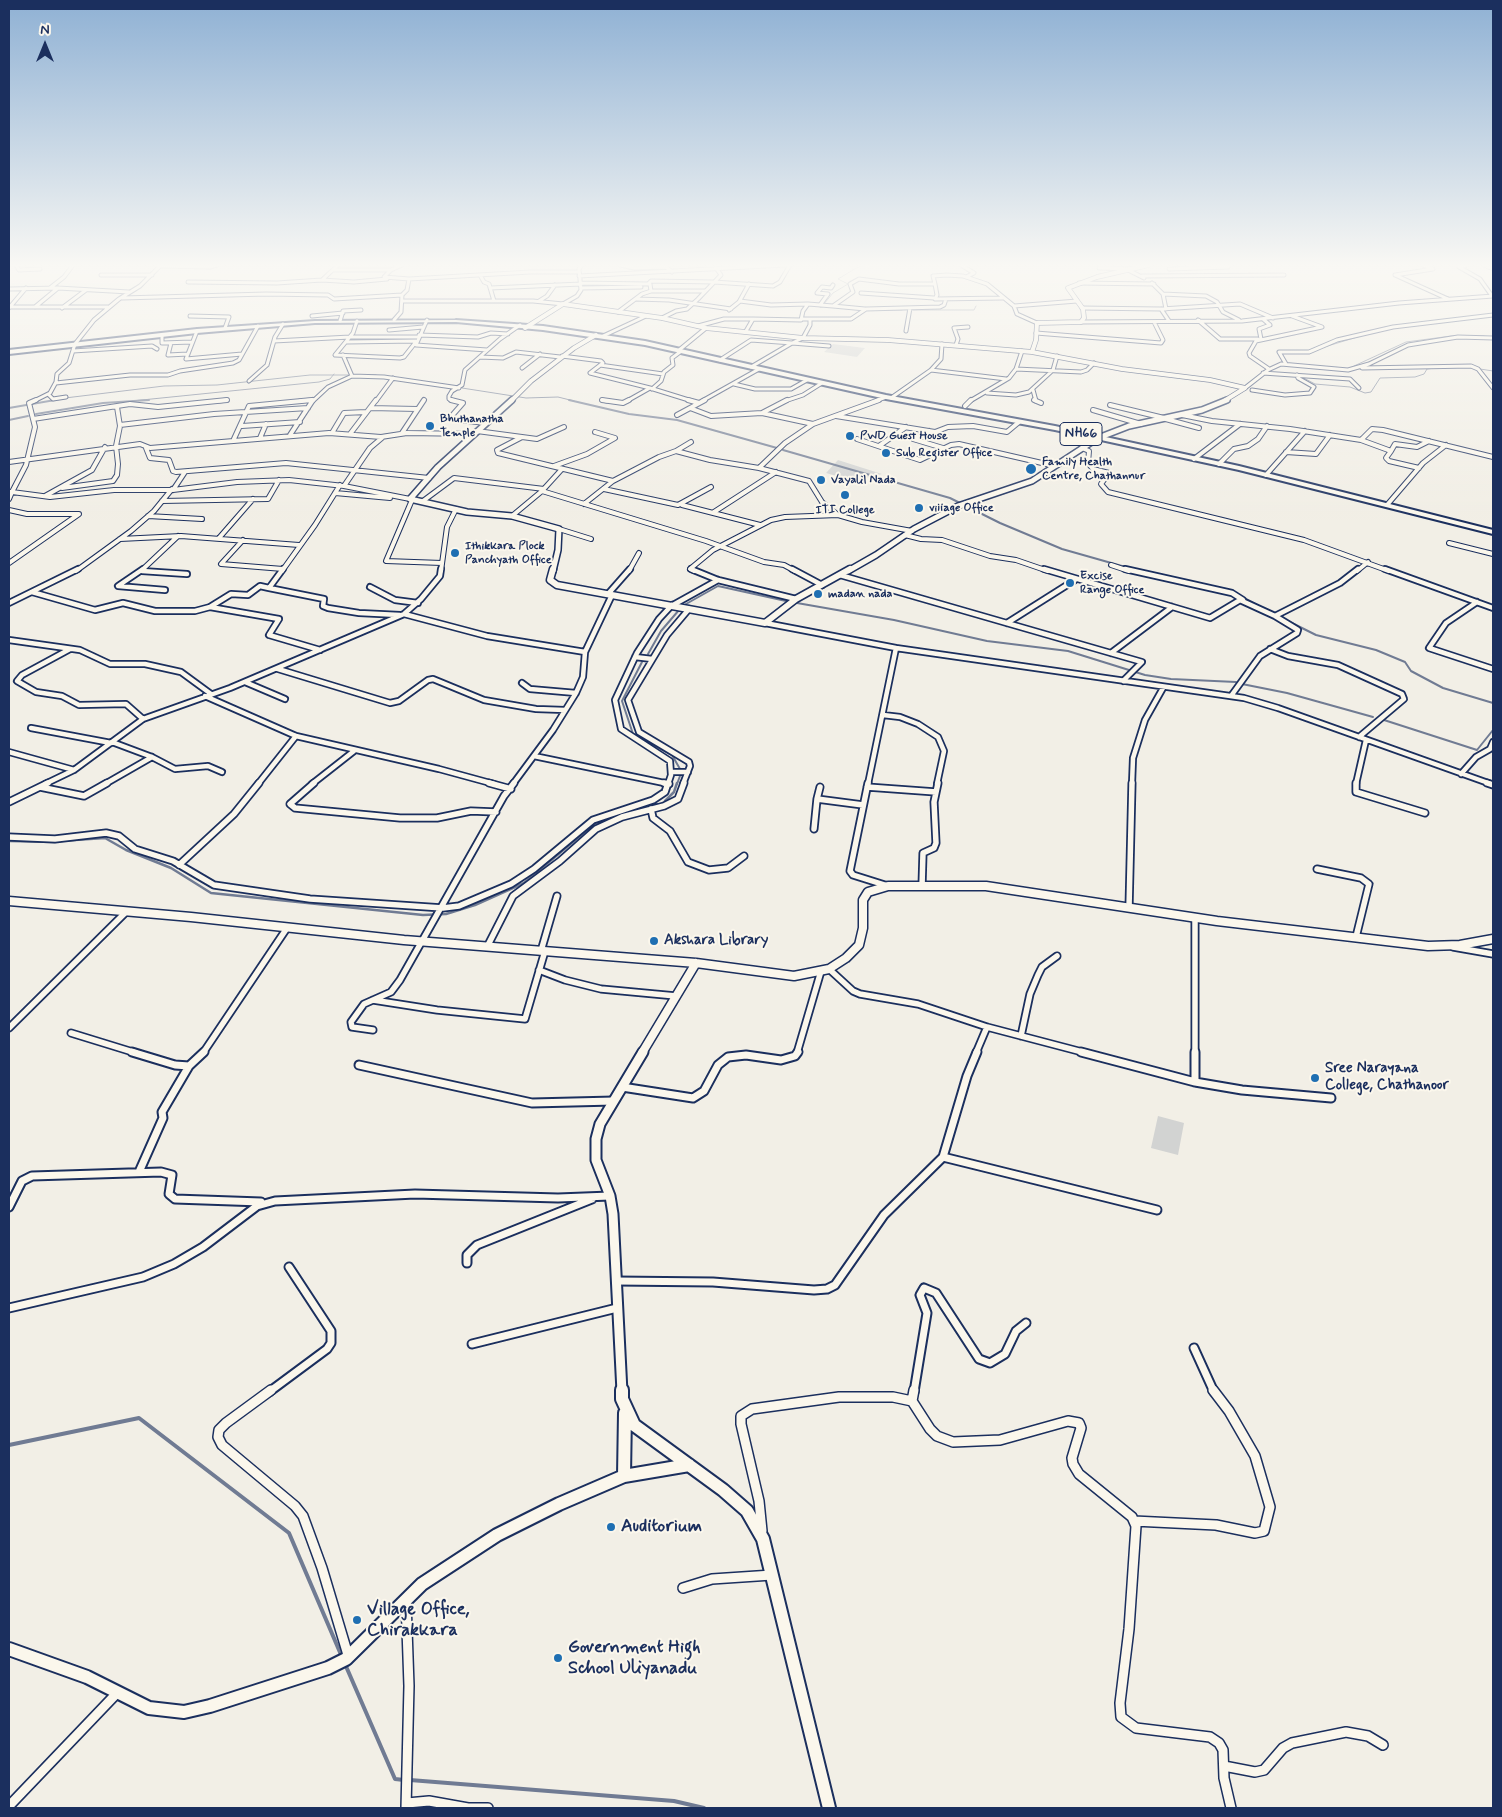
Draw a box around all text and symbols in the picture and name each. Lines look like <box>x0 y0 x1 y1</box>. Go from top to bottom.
north arrow <box>20 20 70 70</box>
text: N <box>40 21 50 39</box>
place label: Bhuthanatha Temple <box>440 412 504 440</box>
marker: Bhuthanatha Temple <box>424 420 436 432</box>
road number: NH66 <box>1060 422 1102 446</box>
place label: PWD Guest House <box>860 429 948 443</box>
marker: PWD Guest House <box>844 430 856 442</box>
place label: Sub Register Office <box>896 446 992 460</box>
marker: Sub Register Office <box>880 447 892 459</box>
place label: Family Health Centre, Chathannur <box>1042 455 1145 483</box>
marker: Family Health Centre, Chathannur <box>1024 462 1038 476</box>
place label: Vayalil Nada <box>831 473 896 487</box>
marker: Vayalil Nada <box>815 474 827 486</box>
marker: ITI College <box>839 489 851 501</box>
place label: viiiage Office <box>929 501 994 515</box>
marker: viiiage Office <box>913 502 925 514</box>
place label: ITI College <box>815 503 875 517</box>
place label: Ithikkara Plock Panchyath Office <box>465 539 552 567</box>
marker: Ithikkara Plock Panchyath Office <box>449 547 461 559</box>
place label: Excise Range Office <box>1080 569 1144 597</box>
marker: Excise Range Office <box>1064 577 1076 589</box>
place label: madan nada <box>828 587 892 601</box>
marker: madan nada <box>812 588 824 600</box>
place label: Akshara Library <box>664 932 768 950</box>
marker: Akshara Library <box>648 935 660 947</box>
place label: Sree Narayana College, Chathanoor <box>1325 1060 1449 1095</box>
marker: Sree Narayana College, Chathanoor <box>1309 1072 1321 1084</box>
place label: Auditorium <box>621 1516 702 1538</box>
marker: Auditorium <box>605 1521 617 1533</box>
place label: Village Office, Chirakkara <box>367 1599 470 1642</box>
marker: Village Office, Chirakkara <box>351 1614 363 1626</box>
place label: Government High School Uliyanadu <box>568 1637 701 1680</box>
marker: Government High School Uliyanadu <box>552 1652 564 1664</box>

